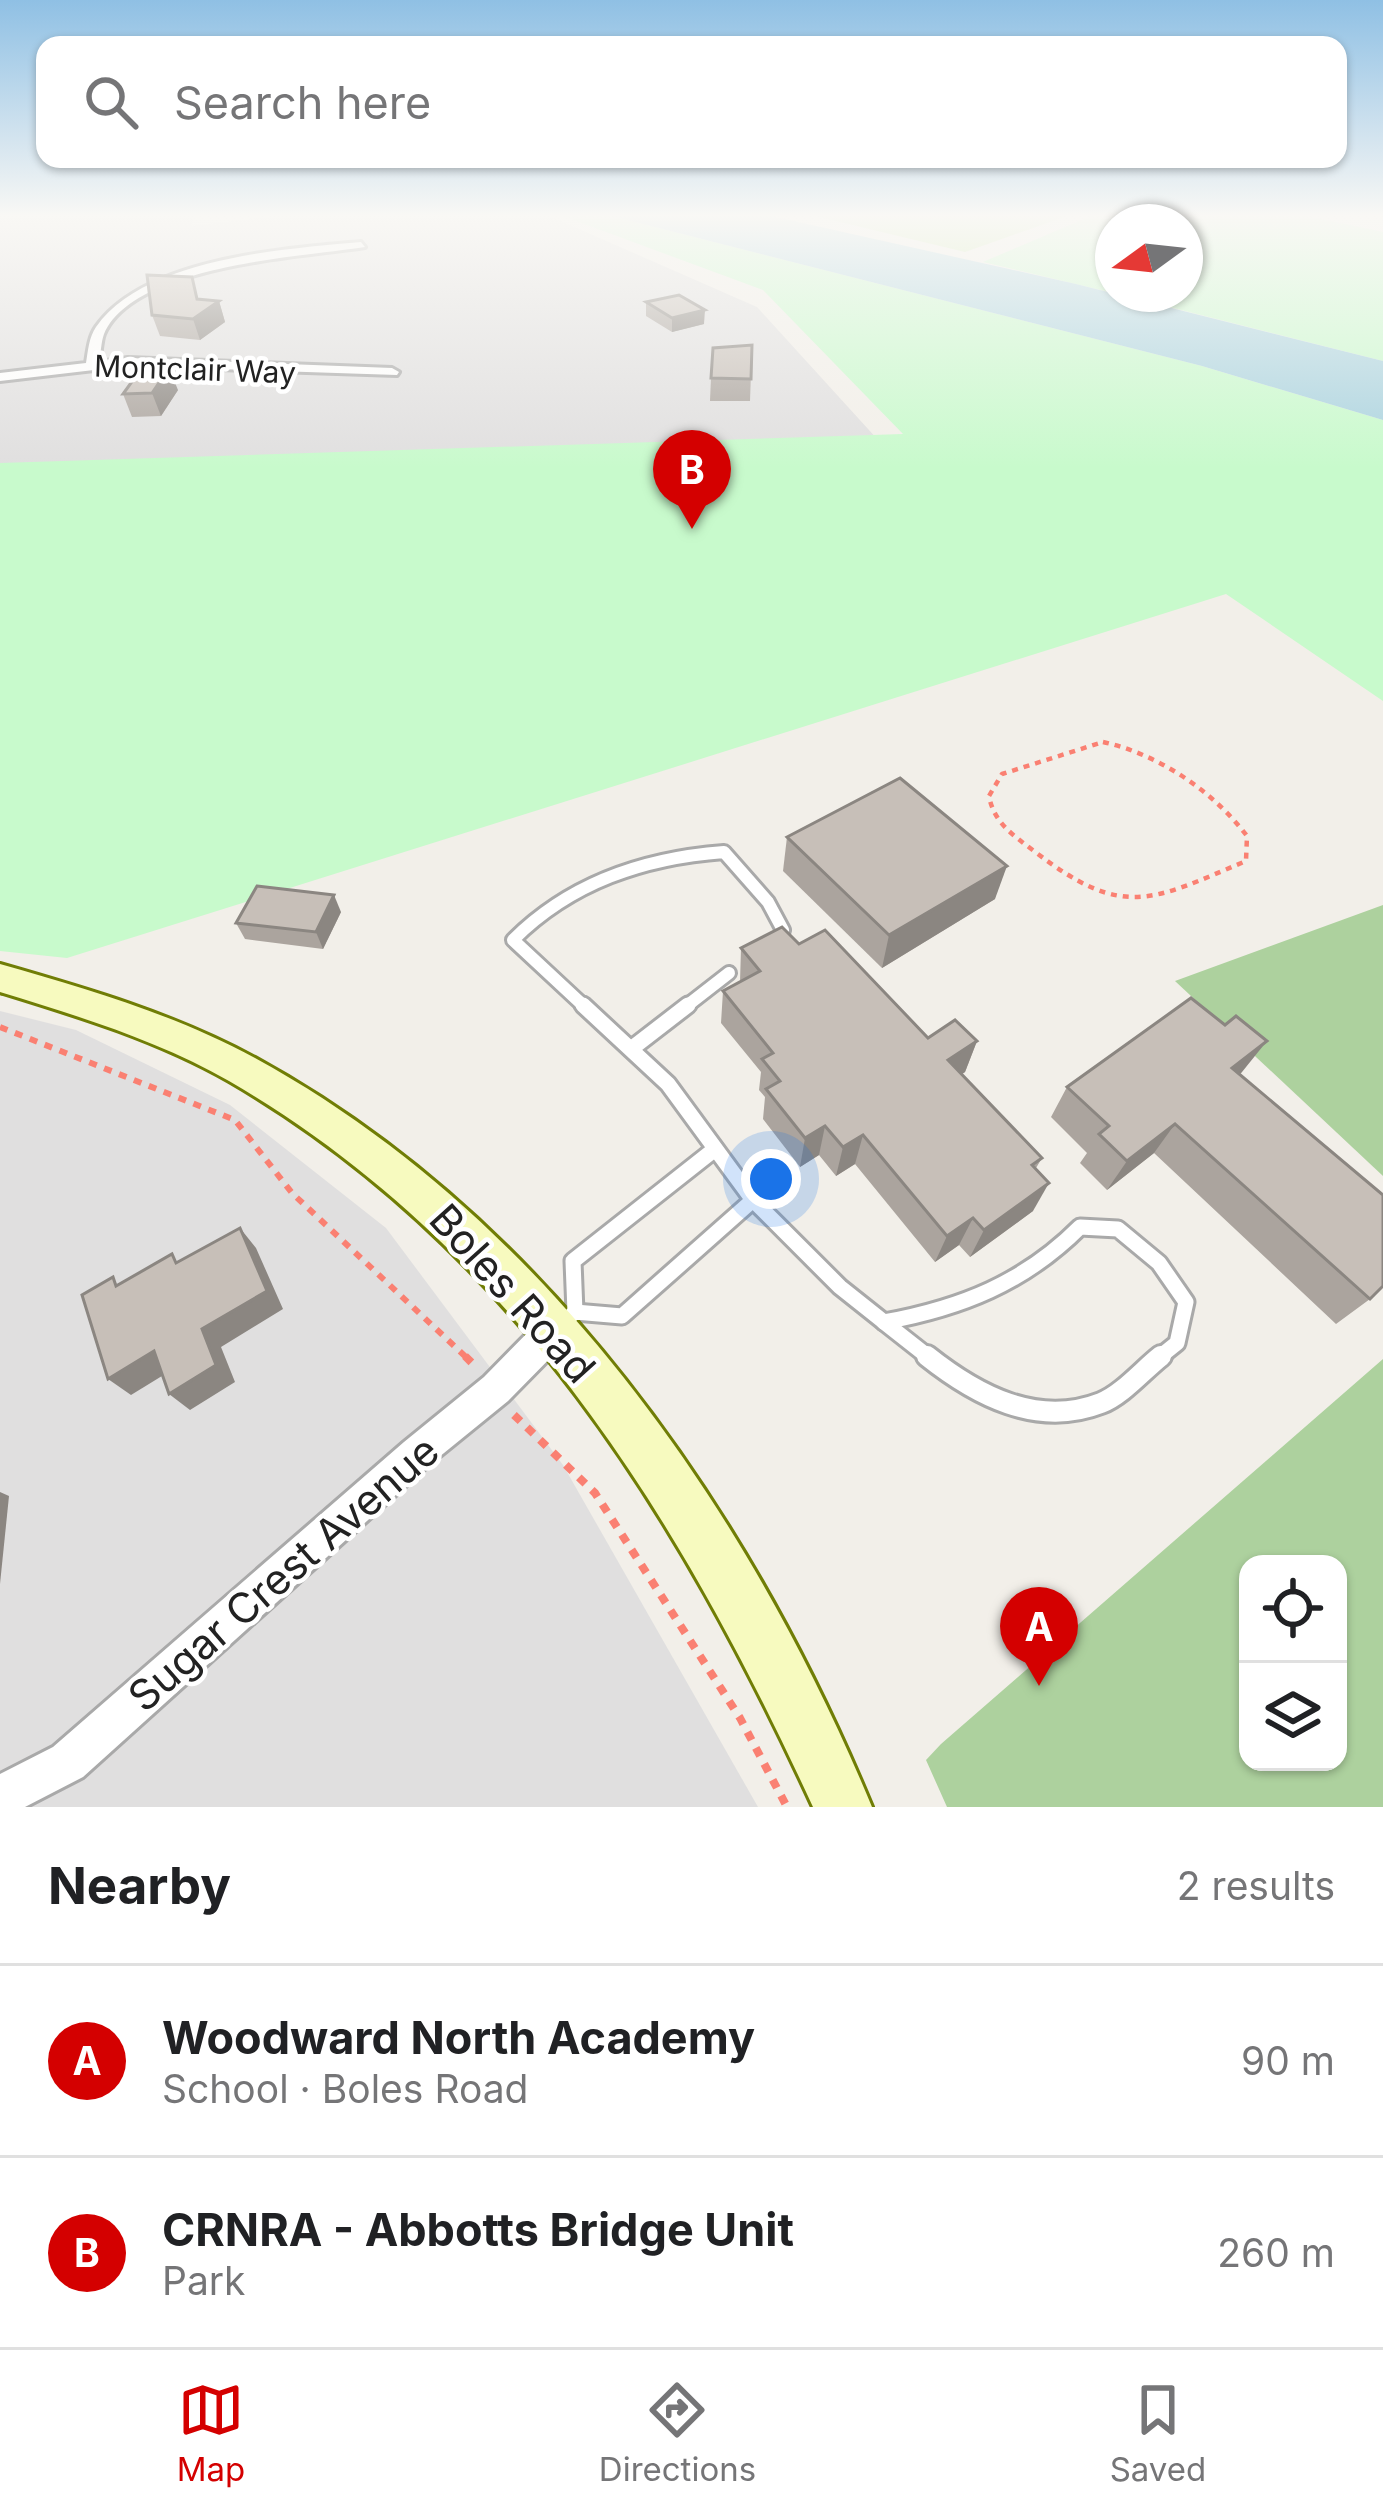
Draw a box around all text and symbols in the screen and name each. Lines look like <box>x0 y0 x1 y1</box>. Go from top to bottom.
search box <box>36 36 1347 168</box>
icon: search <box>78 69 144 135</box>
text: Search here <box>174 75 431 130</box>
north arrow <box>1095 204 1203 312</box>
street label: Montclair Way <box>93 347 297 391</box>
pin: B <box>653 430 731 529</box>
your location <box>741 1149 801 1209</box>
street label: Boles Road <box>420 1193 606 1393</box>
street label: Sugar Crest Avenue <box>117 1424 449 1722</box>
map controls <box>1239 1555 1347 1771</box>
button: locate <box>1239 1555 1347 1663</box>
pin: A <box>1000 1587 1078 1686</box>
button: layers <box>1239 1663 1347 1771</box>
text: Nearby <box>48 1855 231 1916</box>
text: 2 results <box>1177 1862 1335 1909</box>
text: Woodward North Academy <box>162 2010 755 2065</box>
text: A <box>72 2037 102 2084</box>
text: 90 m <box>1241 2037 1335 2084</box>
text: School · Boles Road <box>162 2065 528 2112</box>
text: CRNRA - Abbotts Bridge Unit <box>162 2202 794 2257</box>
text: B <box>74 2229 100 2276</box>
text: 260 m <box>1217 2229 1335 2276</box>
text: Park <box>162 2257 246 2304</box>
tab: Map <box>177 2377 245 2489</box>
tab: Directions <box>599 2377 756 2489</box>
tab: Saved <box>1110 2377 1206 2489</box>

